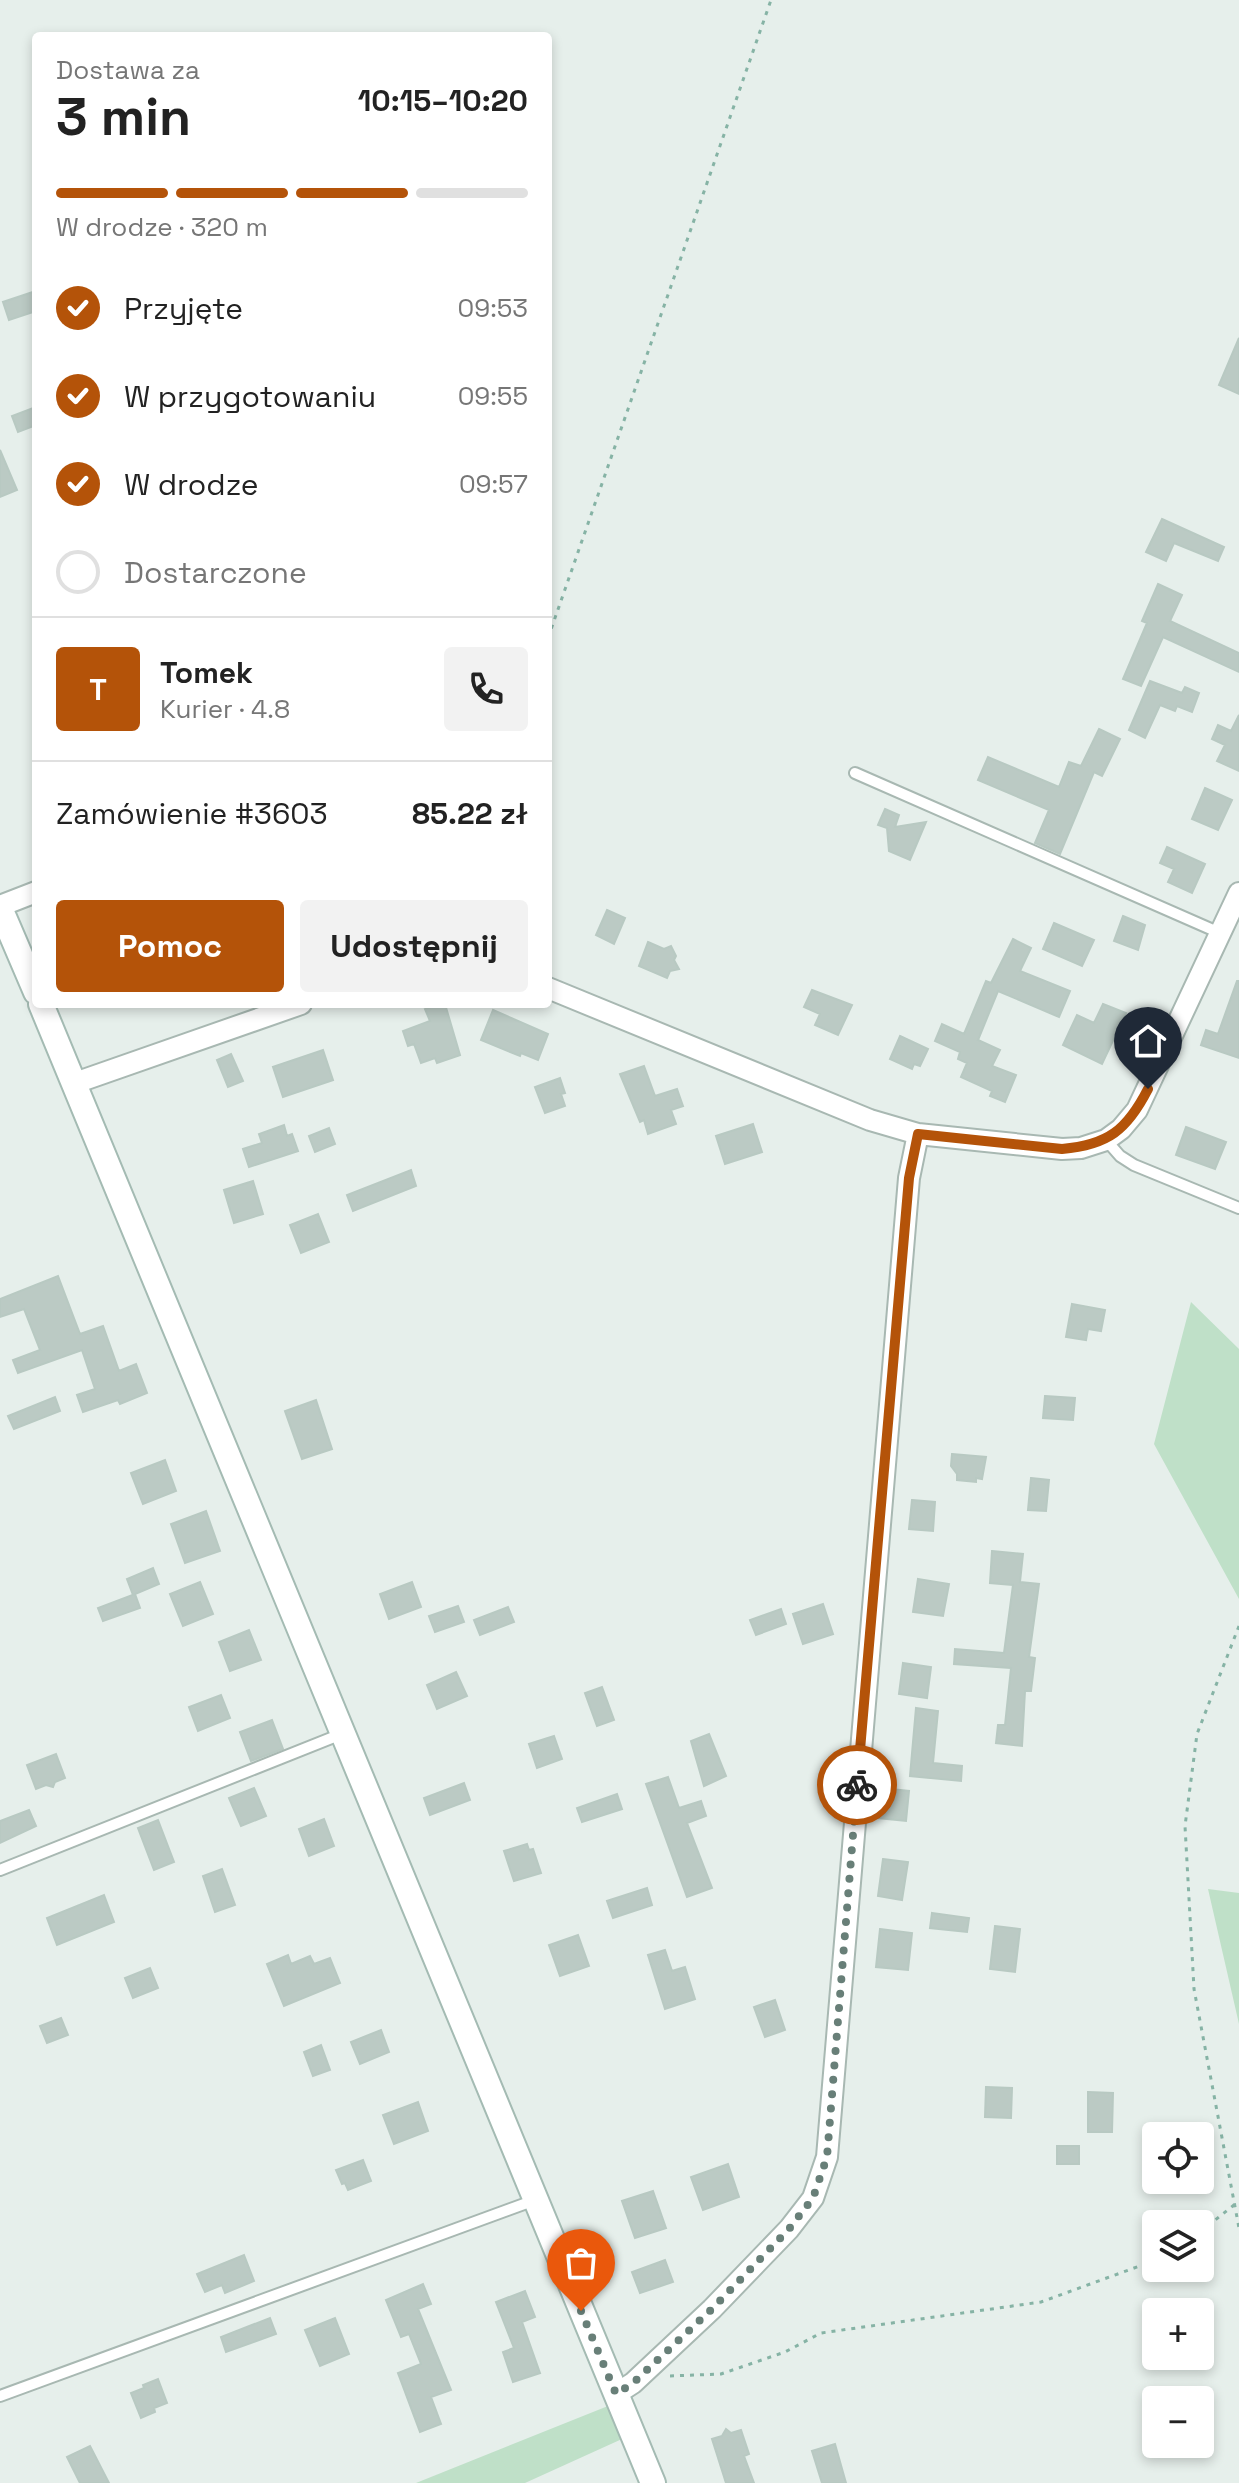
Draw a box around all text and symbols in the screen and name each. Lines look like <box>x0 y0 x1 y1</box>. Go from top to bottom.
text: Dostawa za <box>56 53 200 87</box>
text: 10:15–10:20 <box>358 81 528 120</box>
text: 3 min <box>56 84 191 150</box>
text: W drodze · 320 m <box>56 210 268 244</box>
icon: check <box>56 286 100 330</box>
text: Przyjęte <box>124 289 243 328</box>
text: 09:53 <box>458 291 528 325</box>
icon: check <box>56 374 100 418</box>
text: W przygotowaniu <box>124 377 376 416</box>
text: 09:55 <box>458 379 528 413</box>
icon: check <box>56 462 100 506</box>
text: W drodze <box>124 465 259 504</box>
text: 09:57 <box>459 467 528 501</box>
text: Dostarczone <box>124 553 307 592</box>
button: phone <box>444 647 528 731</box>
text: Tomek <box>160 653 253 692</box>
text: T <box>89 670 107 709</box>
text: Kurier · 4.8 <box>160 692 290 726</box>
text: Zamówienie #3603 <box>56 794 328 833</box>
text: 85.22 zł <box>412 794 528 833</box>
button: Pomoc <box>56 900 284 992</box>
button: Udostępnij <box>300 900 528 992</box>
pin <box>1114 1007 1182 1089</box>
icon: home <box>1126 1019 1170 1063</box>
courier <box>817 1745 897 1825</box>
icon: bike <box>835 1763 879 1807</box>
map controls <box>1142 2122 1214 2458</box>
button: locate <box>1142 2122 1214 2194</box>
button: layers <box>1142 2210 1214 2282</box>
pin <box>547 2229 615 2311</box>
icon: bag <box>559 2241 603 2285</box>
button: + <box>1142 2298 1214 2370</box>
button: − <box>1142 2386 1214 2458</box>

